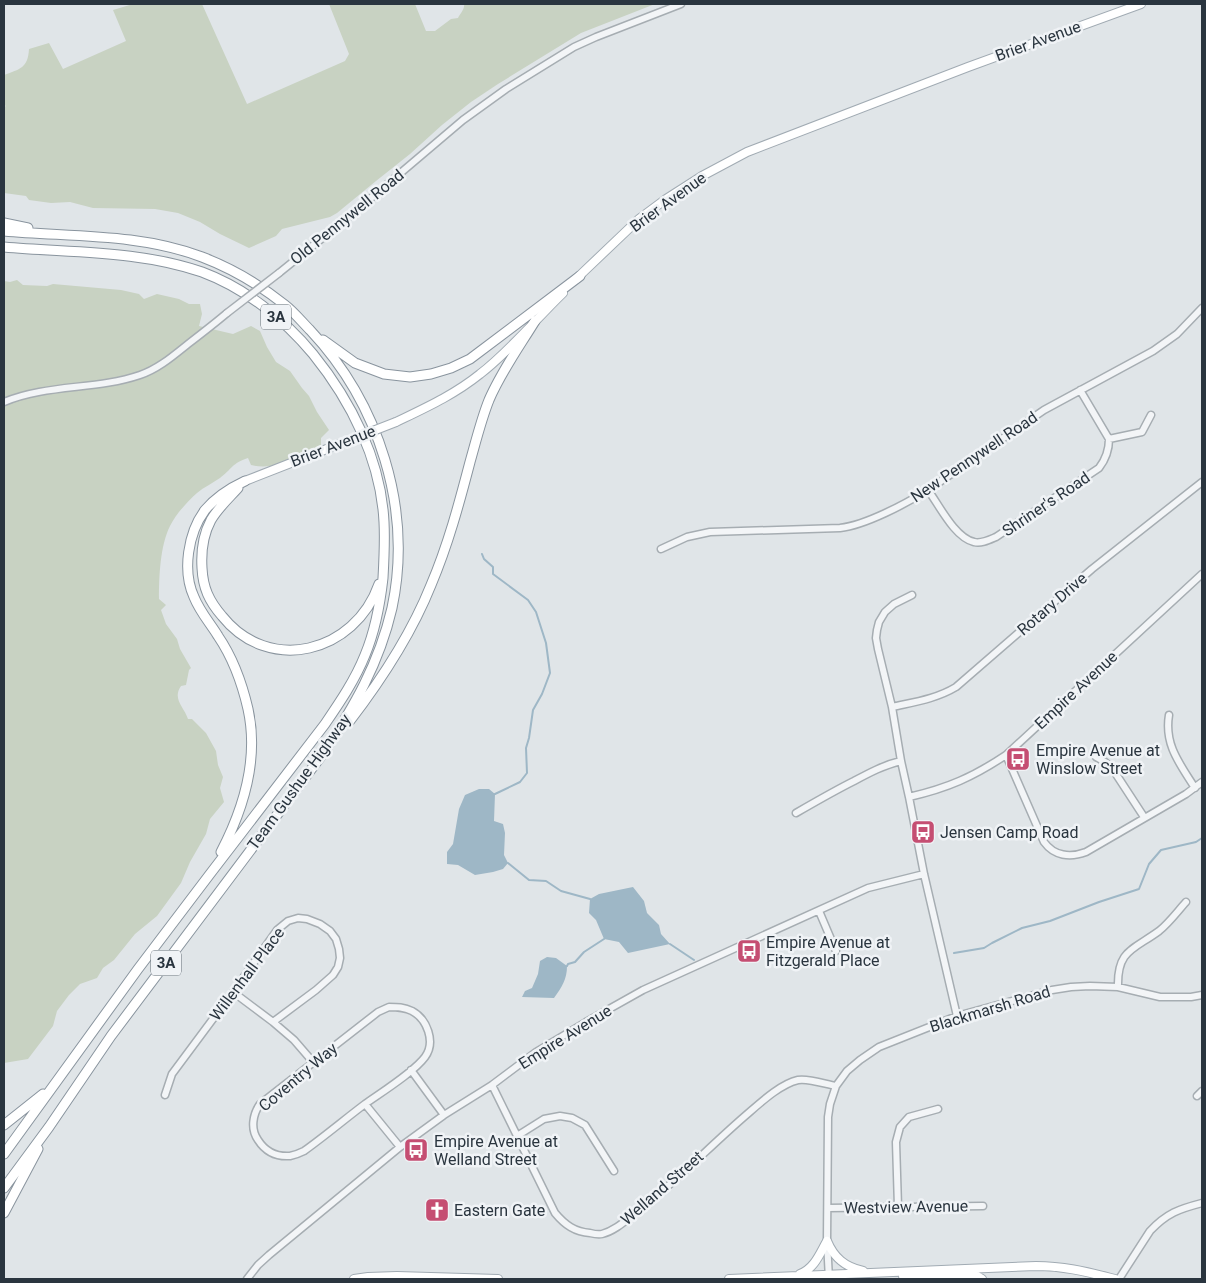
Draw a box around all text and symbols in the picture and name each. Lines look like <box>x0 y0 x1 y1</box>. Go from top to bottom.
street label: Brier Avenue <box>993 17 1083 65</box>
street label: Old Pennywell Road <box>286 165 408 269</box>
street label: Brier Avenue <box>626 168 710 236</box>
road number: 3A <box>261 304 291 330</box>
street label: New Pennywell Road <box>907 408 1041 506</box>
street label: Brier Avenue <box>288 421 378 471</box>
street label: Shriner's Road <box>999 468 1093 540</box>
street label: Rotary Drive <box>1013 569 1091 639</box>
street label: Empire Avenue <box>1031 647 1121 733</box>
street label: Team Gushue Highway <box>243 710 355 854</box>
place label: Empire Avenue at Winslow Street <box>1036 741 1160 778</box>
bus stop icon: Empire Avenue at Winslow Street <box>1005 746 1031 772</box>
bus stop icon: Jensen Camp Road <box>910 819 936 845</box>
place label: Jensen Camp Road <box>940 823 1079 842</box>
street label: Willenhall Place <box>206 924 288 1024</box>
place label: Empire Avenue at Fitzgerald Place <box>766 933 890 970</box>
bus stop icon: Empire Avenue at Fitzgerald Place <box>736 938 762 964</box>
road number: 3A <box>151 950 181 976</box>
street label: Blackmarsh Road <box>927 982 1053 1036</box>
street label: Empire Avenue <box>515 1001 615 1073</box>
street label: Coventry Way <box>255 1038 342 1115</box>
place label: Empire Avenue at Welland Street <box>434 1132 558 1169</box>
bus stop icon: Empire Avenue at Welland Street <box>403 1137 429 1163</box>
street label: Welland Street <box>617 1147 707 1229</box>
street label: Westview Avenue <box>844 1196 968 1218</box>
church icon: Eastern Gate <box>424 1197 450 1223</box>
place label: Eastern Gate <box>454 1201 545 1220</box>

